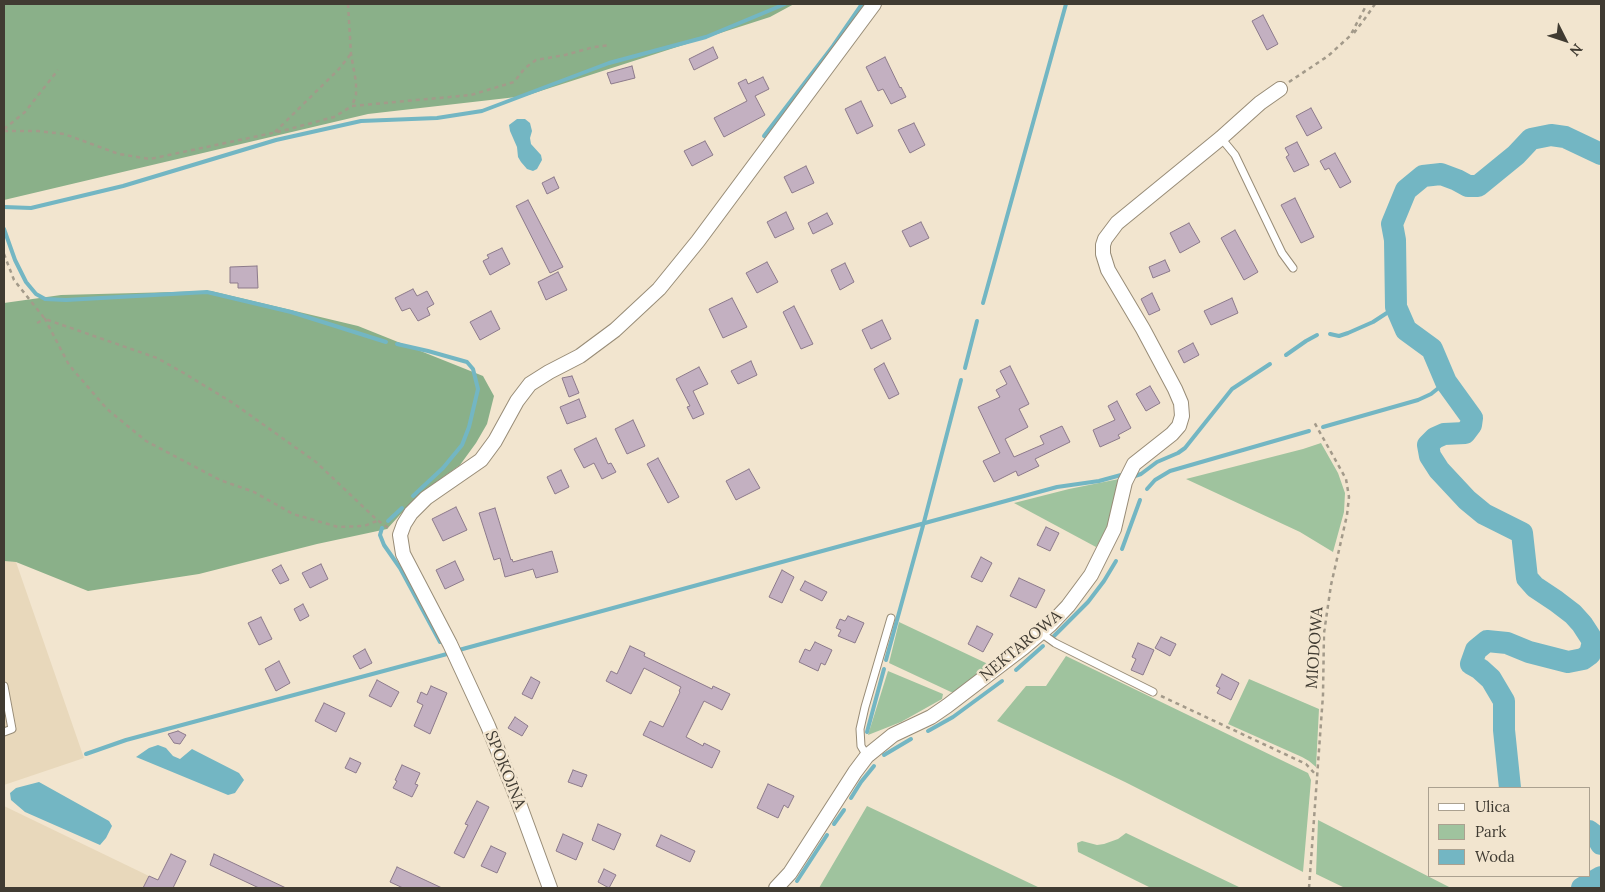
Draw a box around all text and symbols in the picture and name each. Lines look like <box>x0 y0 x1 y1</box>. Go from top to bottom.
north arrow <box>1540 15 1590 65</box>
text: N <box>1566 40 1587 60</box>
street label: NEKTAROWA <box>976 606 1066 686</box>
street label: MIODOWA <box>1303 606 1327 690</box>
street label: SPOKOJNA <box>481 728 529 812</box>
legend <box>1428 787 1590 877</box>
text: Ulica <box>1475 797 1510 816</box>
text: Park <box>1475 822 1506 841</box>
text: Woda <box>1475 847 1515 866</box>

